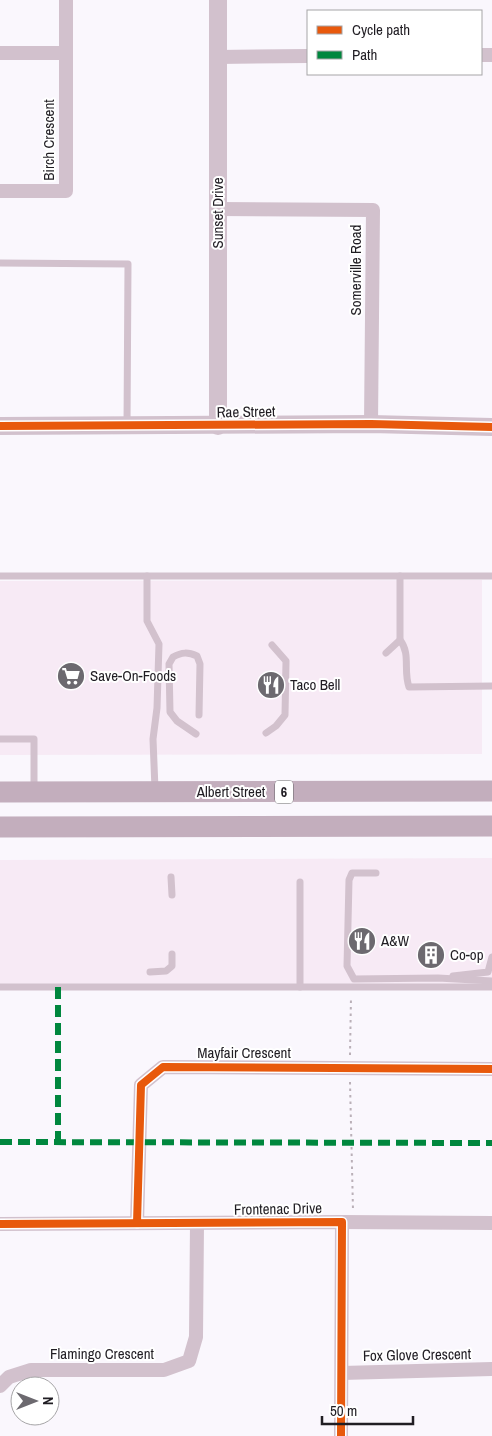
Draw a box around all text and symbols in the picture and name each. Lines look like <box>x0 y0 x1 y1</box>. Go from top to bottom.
legend <box>307 10 482 75</box>
text: Cycle path <box>352 19 410 40</box>
text: Path <box>352 44 377 65</box>
street label: Birch Crescent <box>38 99 59 181</box>
street label: Sunset Drive <box>207 177 228 249</box>
street label: Somerville Road <box>345 225 366 315</box>
street label: Rae Street <box>216 400 276 423</box>
supermarket icon: Save-On-Foods <box>56 661 86 691</box>
place label: Save-On-Foods <box>90 665 176 686</box>
restaurant icon: Taco Bell <box>256 670 286 700</box>
place label: Taco Bell <box>290 674 340 695</box>
road number: 6 <box>275 780 293 804</box>
street label: Albert Street <box>196 781 266 802</box>
restaurant icon: A&W <box>347 926 377 956</box>
place label: A&W <box>380 930 409 951</box>
building icon: Co-op <box>416 940 446 970</box>
place label: Co-op <box>450 944 484 965</box>
street label: Mayfair Crescent <box>197 1042 291 1063</box>
street label: Frontenac Drive <box>234 1197 322 1220</box>
street label: Flamingo Crescent <box>50 1343 155 1364</box>
street label: Fox Glove Crescent <box>363 1343 472 1366</box>
north arrow <box>10 1376 60 1426</box>
scale bar <box>322 1394 413 1426</box>
text: N <box>39 1397 57 1405</box>
text: 50 m <box>330 1400 357 1421</box>

